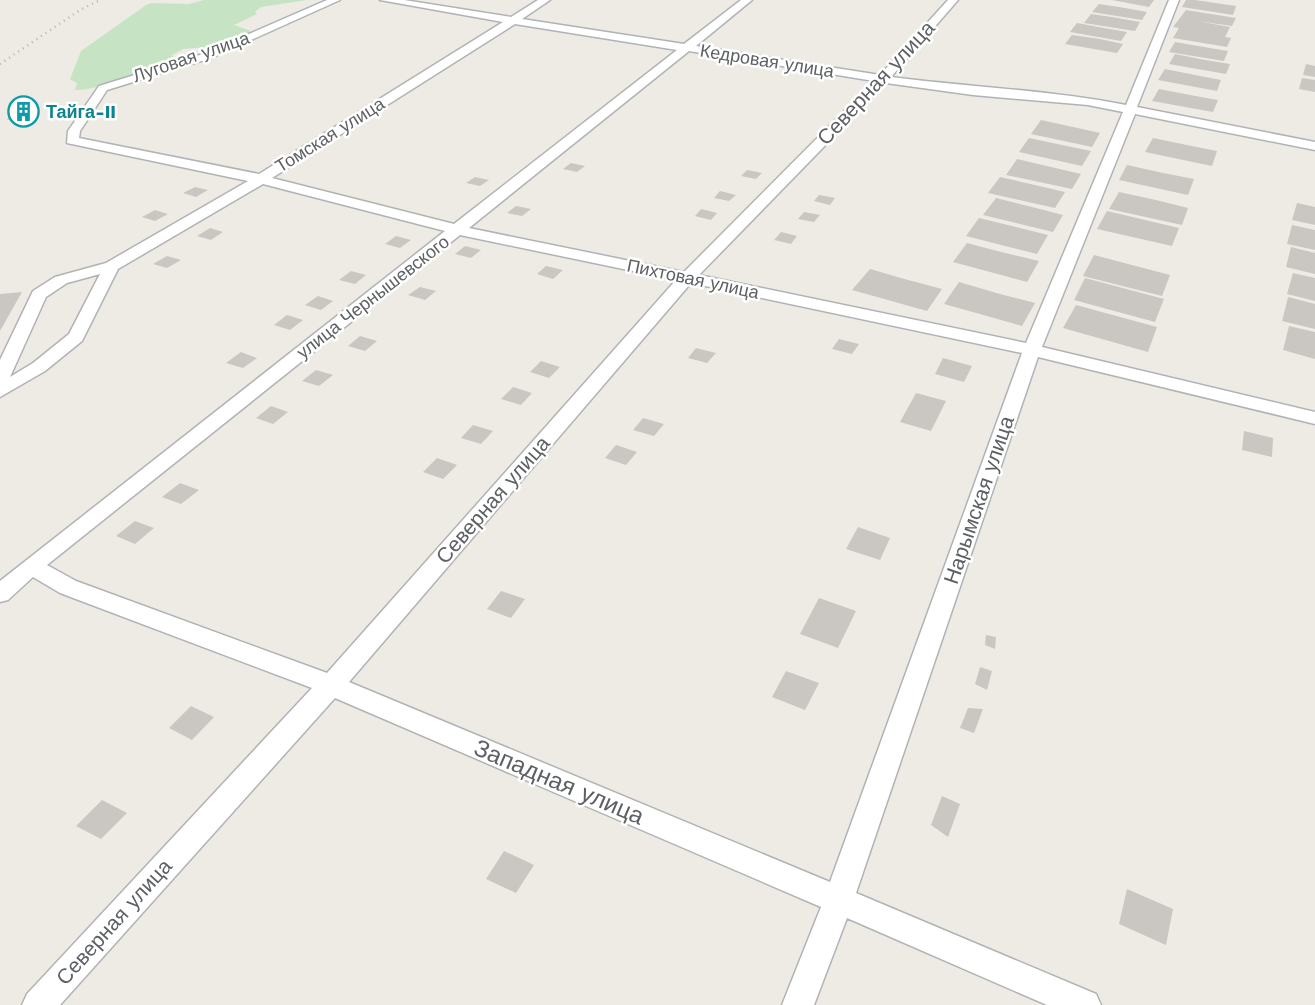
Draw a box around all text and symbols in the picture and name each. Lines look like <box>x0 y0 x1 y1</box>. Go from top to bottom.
street label: Северная улица <box>812 15 940 150</box>
street label: Луговая улица <box>130 26 253 86</box>
street label: Кедровая улица <box>699 40 837 82</box>
street label: Томская улица <box>271 92 389 177</box>
building icon: Тайга-II <box>6 95 40 129</box>
place label: Тайга-II <box>46 101 116 122</box>
street label: улица Чернышевского <box>292 231 453 363</box>
street label: Пихтовая улица <box>625 254 762 303</box>
street label: Нарымская улица <box>938 412 1019 587</box>
street label: Северная улица <box>430 431 555 569</box>
street label: Западная улица <box>470 734 649 831</box>
street label: Северная улица <box>51 853 177 990</box>

